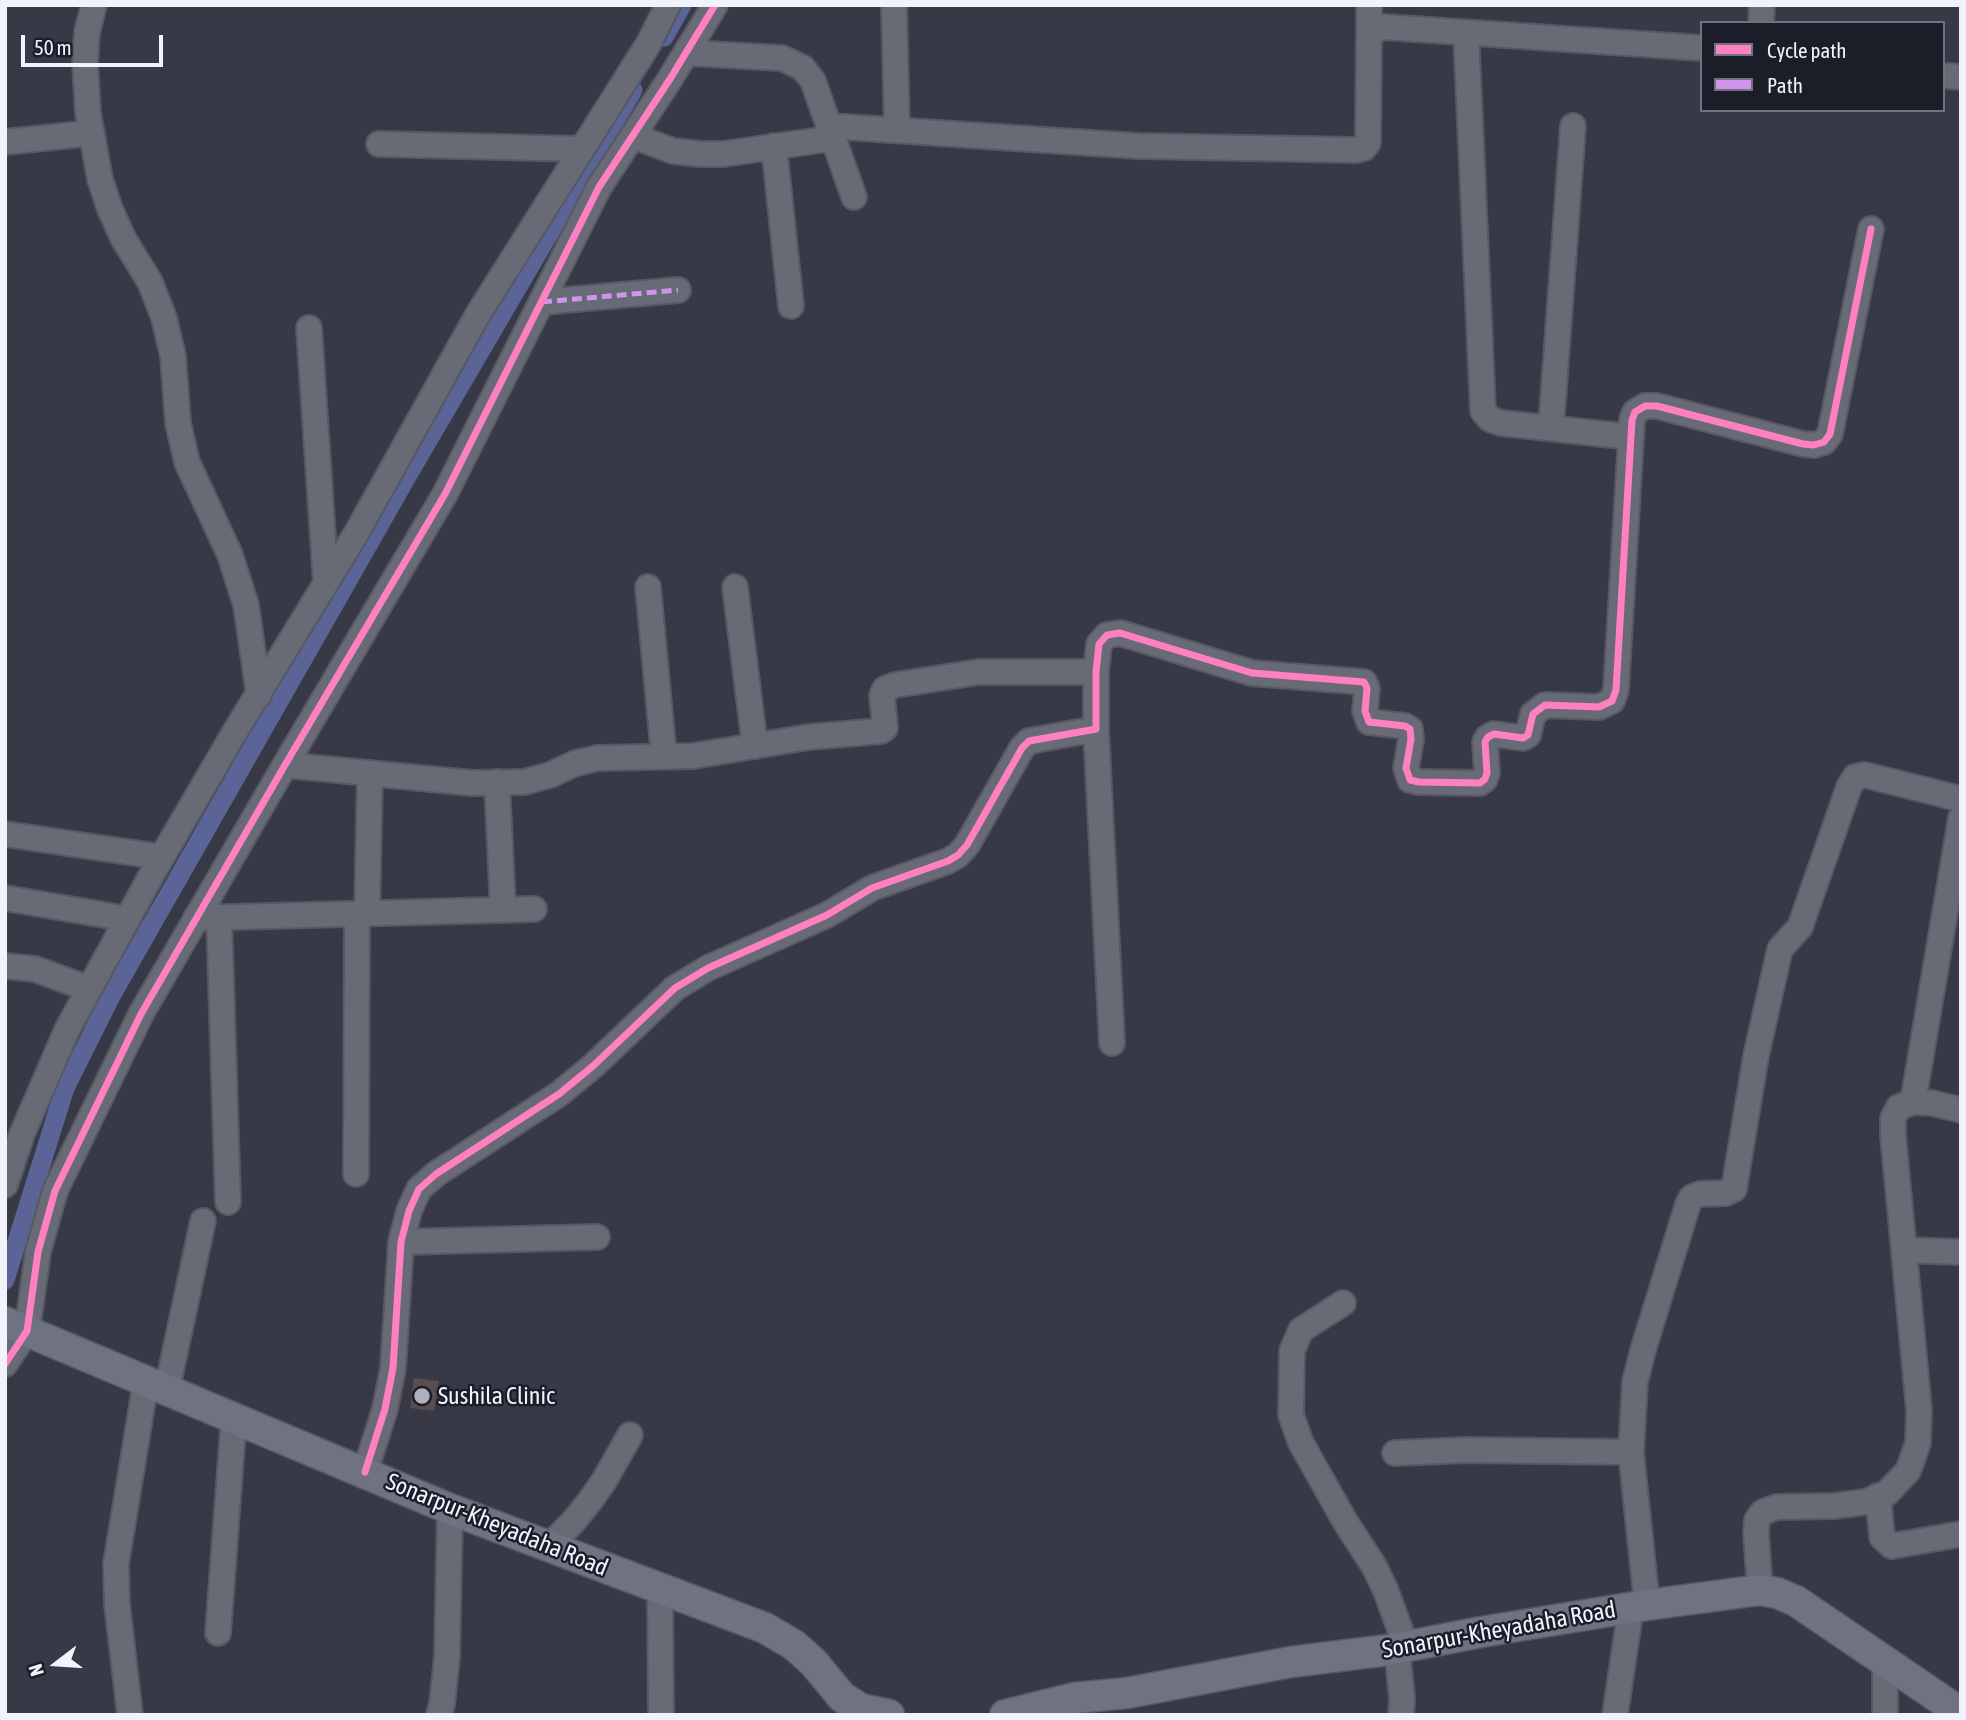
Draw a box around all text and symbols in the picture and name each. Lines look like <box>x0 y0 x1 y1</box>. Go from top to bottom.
scale bar <box>24 21 166 65</box>
legend <box>1700 21 1945 112</box>
text: 50 m <box>34 35 72 59</box>
text: Cycle path <box>1767 38 1846 62</box>
text: Path <box>1767 73 1803 97</box>
place label: Sushila Clinic <box>438 1382 555 1410</box>
marker: Sushila Clinic <box>412 1386 432 1406</box>
street label: Sonarpur-Kheyadaha Road <box>382 1467 612 1583</box>
street label: Sonarpur-Kheyadaha Road <box>1380 1595 1618 1665</box>
north arrow <box>21 1629 91 1699</box>
text: N <box>24 1662 48 1679</box>

